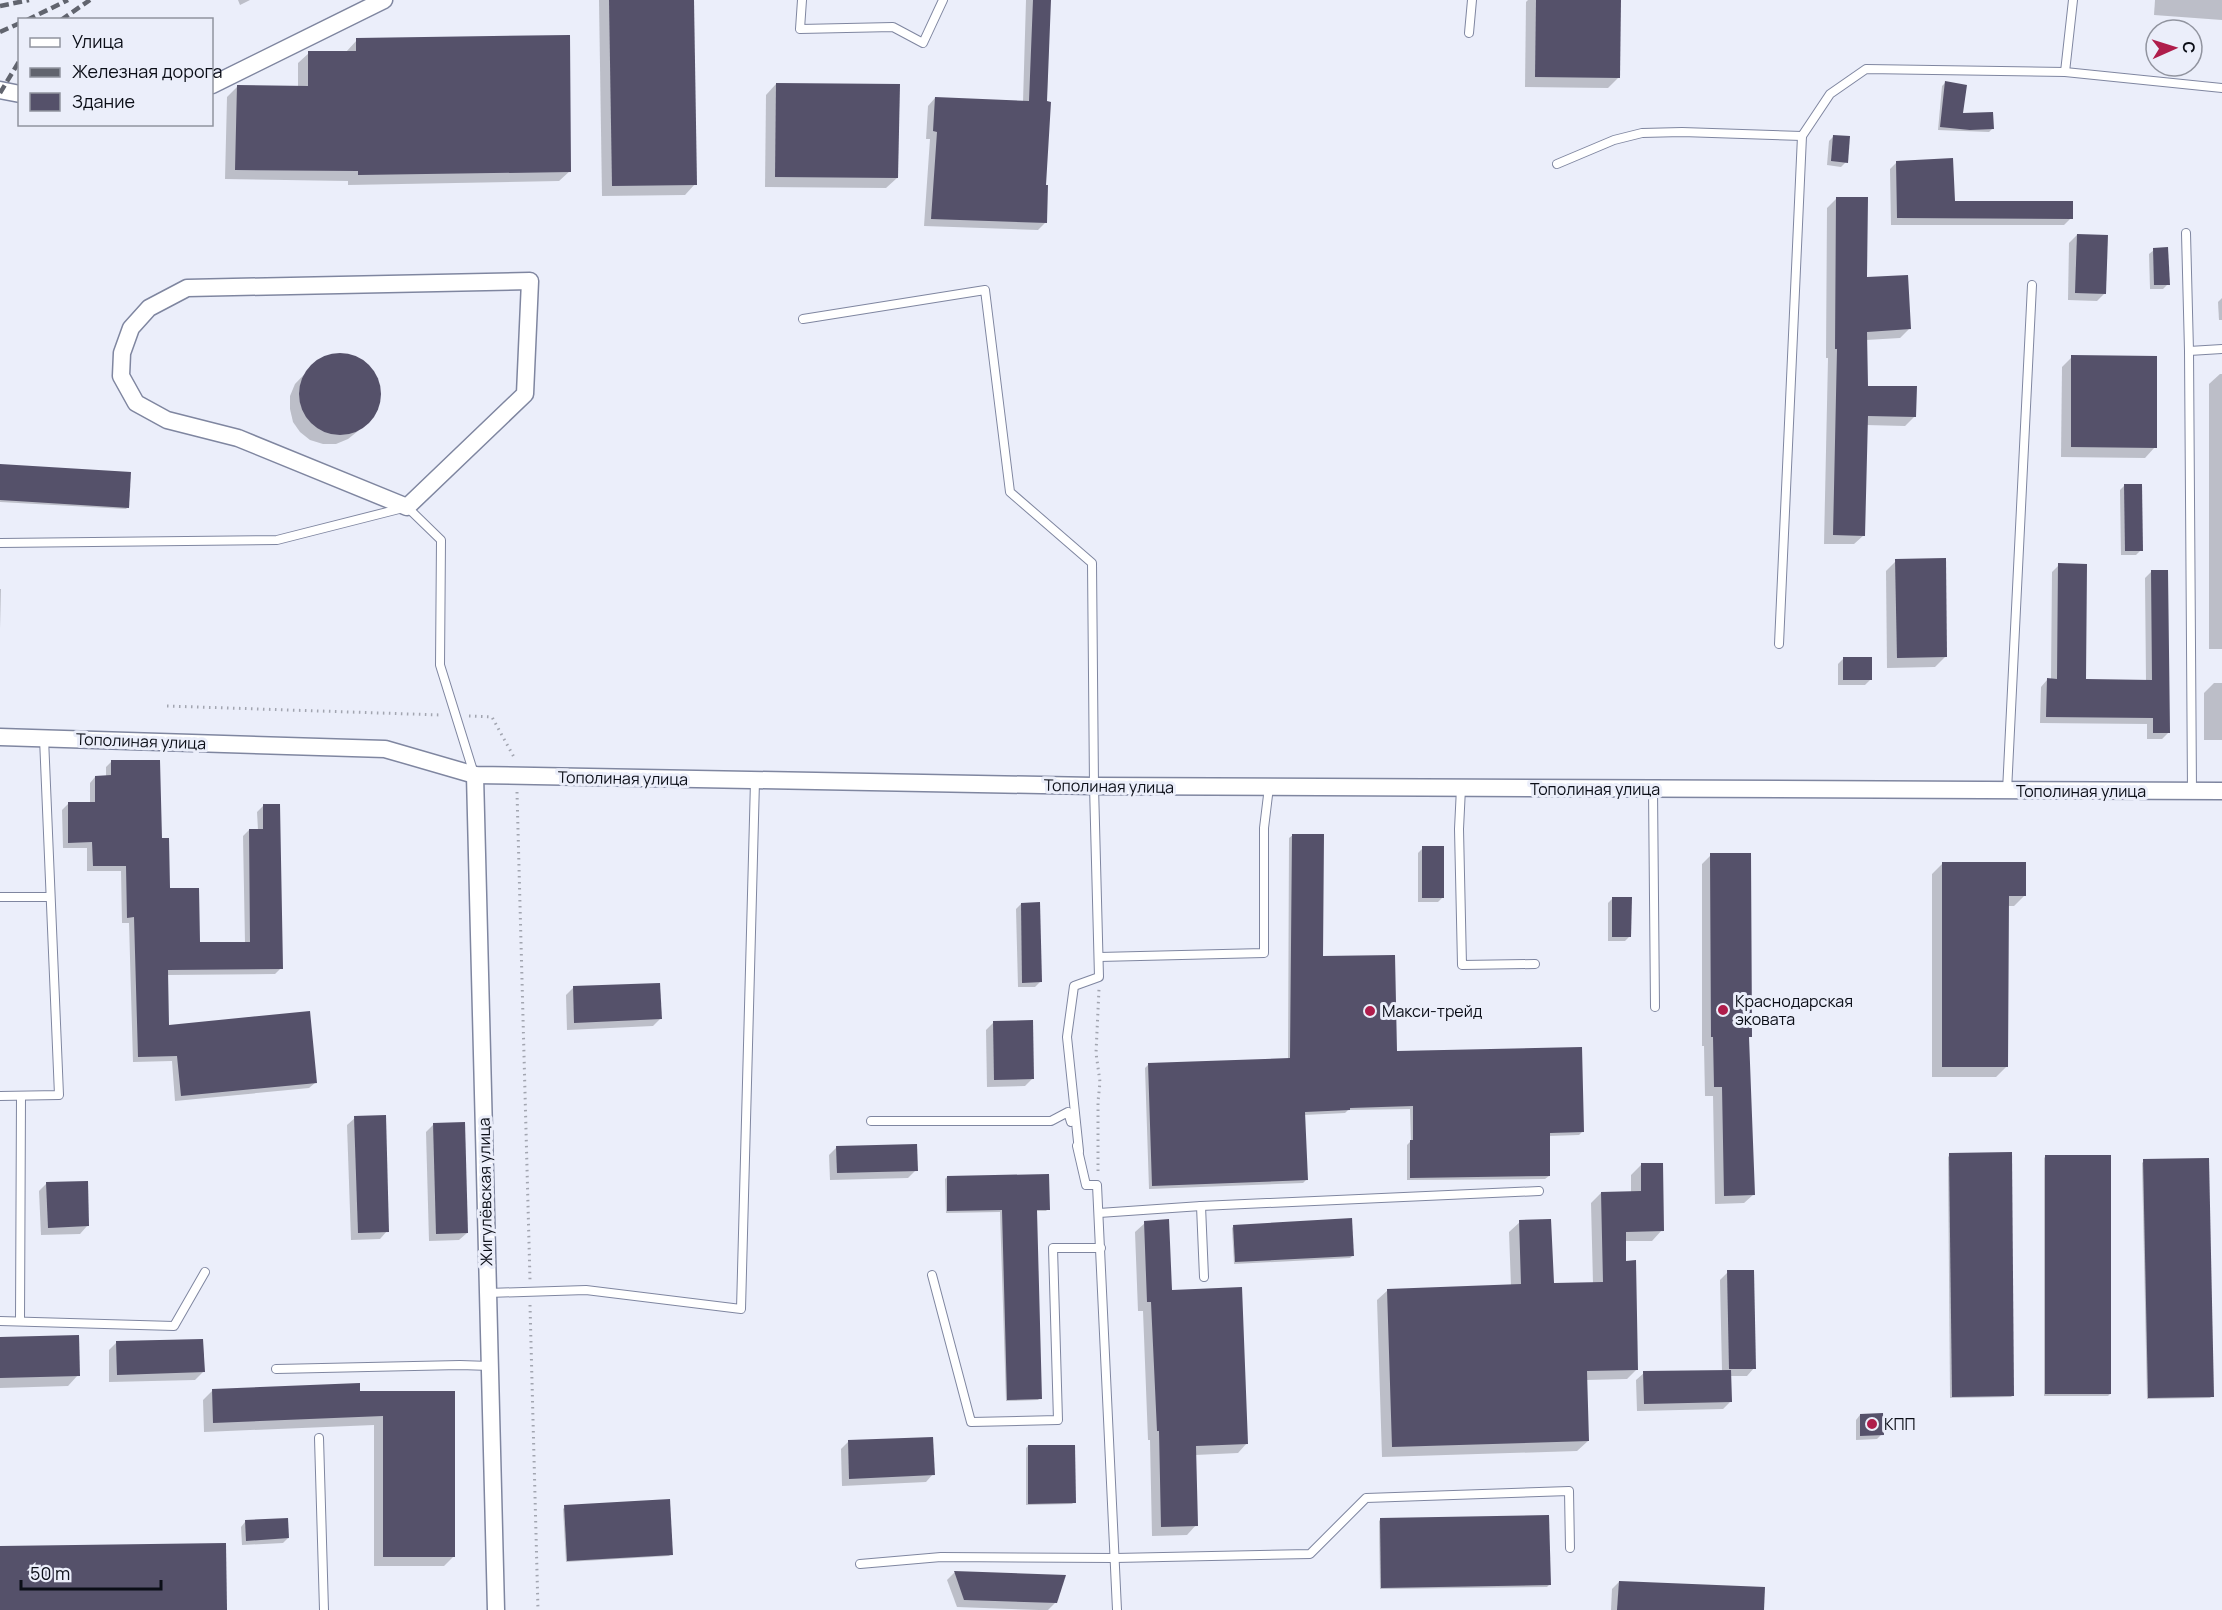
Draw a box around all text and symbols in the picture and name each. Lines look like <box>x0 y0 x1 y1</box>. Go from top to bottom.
legend <box>18 18 213 126</box>
north arrow <box>2144 18 2204 78</box>
text: Улица <box>72 29 124 53</box>
text: С <box>2178 41 2200 54</box>
text: Железная дорога <box>72 59 223 83</box>
text: Здание <box>72 89 135 113</box>
street label: Тополиная улица <box>76 728 206 754</box>
street label: Тополиная улица <box>558 766 688 790</box>
street label: Тополиная улица <box>1044 774 1174 798</box>
street label: Тополиная улица <box>1530 778 1660 800</box>
street label: Тополиная улица <box>2016 780 2146 802</box>
place label: Краснодарская эковата <box>1735 990 1853 1030</box>
place label: Макси-трейд <box>1382 1000 1483 1022</box>
marker: Краснодарская эковата <box>1716 1003 1730 1017</box>
marker: Макси-трейд <box>1363 1004 1377 1018</box>
street label: Жигулёвская улица <box>473 1117 497 1267</box>
place label: КПП <box>1884 1413 1916 1435</box>
marker: КПП <box>1865 1417 1879 1431</box>
scale bar <box>21 1553 160 1591</box>
text: 50 m <box>30 1561 70 1585</box>

